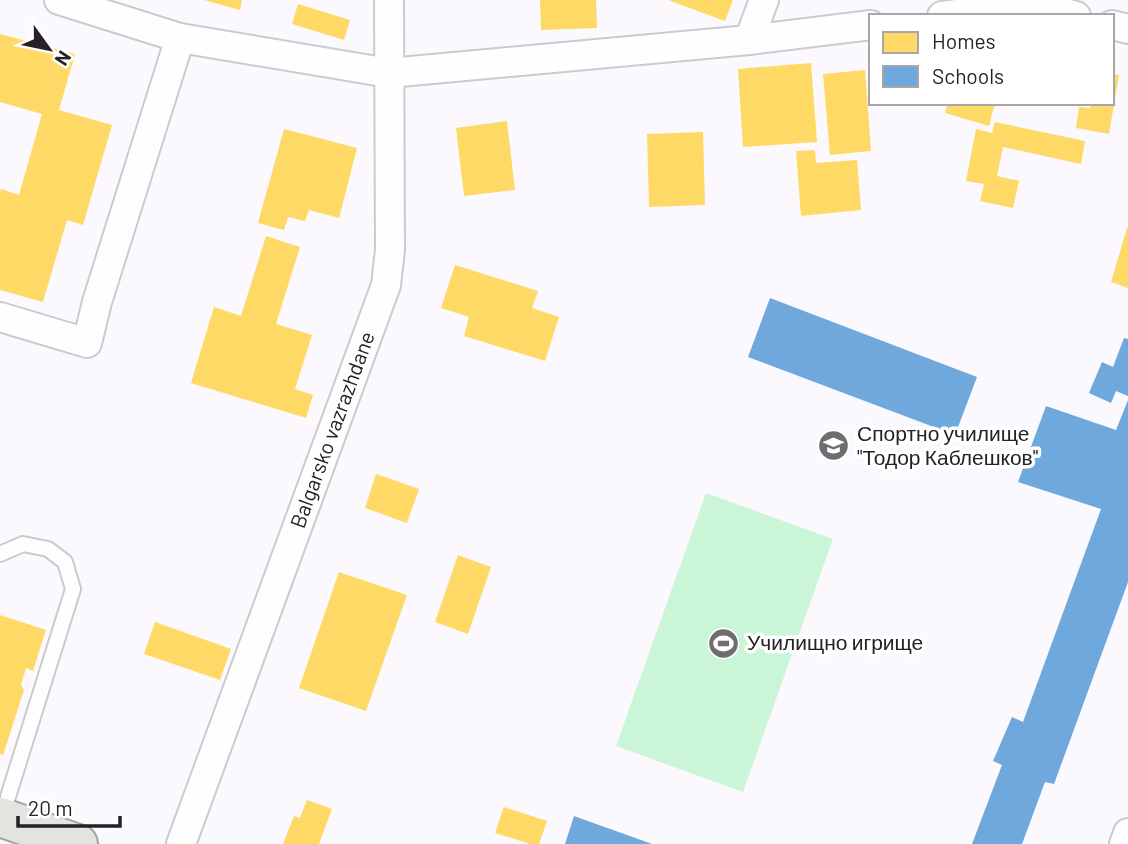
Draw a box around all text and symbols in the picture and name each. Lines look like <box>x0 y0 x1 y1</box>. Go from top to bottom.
north arrow <box>14 14 84 84</box>
legend <box>869 14 1114 105</box>
text: Homes <box>932 28 996 53</box>
text: N <box>51 47 77 70</box>
text: Schools <box>932 63 1004 88</box>
street label: Balgarsko vazrazhdane <box>284 328 379 531</box>
place label: Спортно училище "Тодор Каблешков" <box>857 420 1038 469</box>
school or university icon: Спортно училище "Тодор Каблешков" <box>817 429 851 463</box>
sports icon: Училищно игрище <box>707 626 741 660</box>
place label: Училищно игрище <box>747 629 923 654</box>
scale bar <box>18 784 119 828</box>
text: 20 m <box>28 795 73 820</box>

